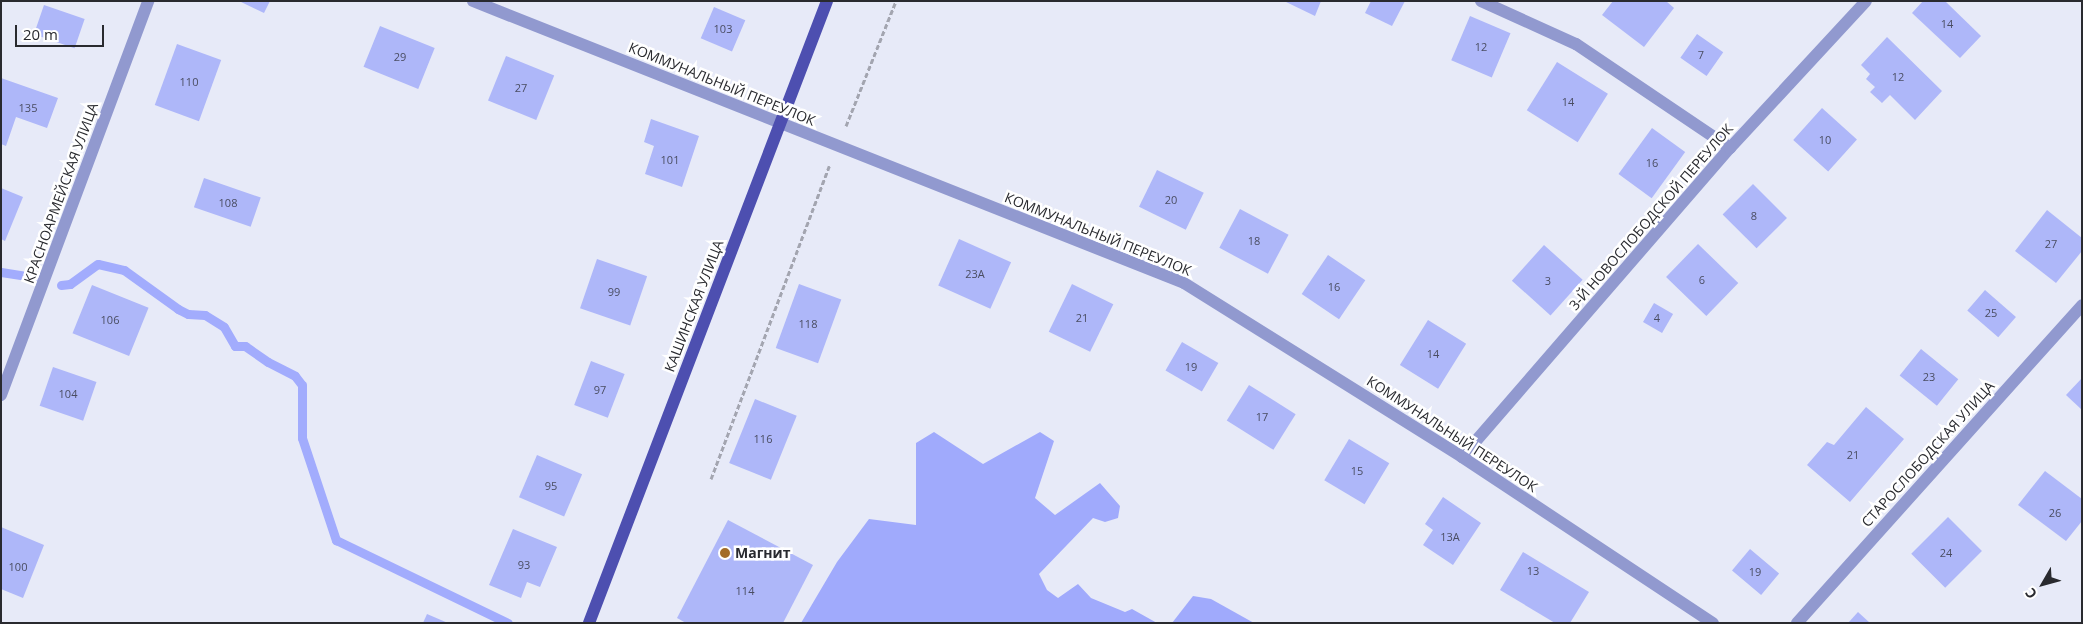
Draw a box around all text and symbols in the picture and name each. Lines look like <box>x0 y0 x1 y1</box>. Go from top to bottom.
scale bar <box>18 15 106 47</box>
house number: 14 <box>1941 17 1953 31</box>
house number: 103 <box>714 22 732 36</box>
text: 20 m <box>23 24 58 44</box>
street label: КОММУНАЛЬНЫЙ ПЕРЕУЛОК <box>626 39 818 129</box>
house number: 12 <box>1475 40 1487 54</box>
house number: 7 <box>1698 48 1704 62</box>
house number: 29 <box>394 50 406 64</box>
house number: 12 <box>1892 70 1904 84</box>
house number: 110 <box>180 75 198 89</box>
house number: 27 <box>515 81 527 95</box>
house number: 14 <box>1562 95 1574 109</box>
street label: КРАСНОАРМЕЙСКАЯ УЛИЦА <box>20 100 102 286</box>
house number: 135 <box>19 101 37 115</box>
street label: 3-Й НОВОСЛОБОДСКОЙ ПЕРЕУЛОК <box>1566 120 1736 314</box>
house number: 10 <box>1819 133 1831 147</box>
house number: 101 <box>661 153 679 167</box>
house number: 16 <box>1646 156 1658 170</box>
street label: КОММУНАЛЬНЫЙ ПЕРЕУЛОК <box>1002 189 1194 279</box>
house number: 20 <box>1165 193 1177 207</box>
house number: 108 <box>219 196 237 210</box>
house number: 8 <box>1751 209 1757 223</box>
house number: 18 <box>1248 234 1260 248</box>
house number: 27 <box>2045 237 2057 251</box>
street label: КАШИНСКАЯ УЛИЦА <box>661 238 727 374</box>
house number: 23А <box>965 267 985 281</box>
house number: 6 <box>1699 273 1705 287</box>
house number: 3 <box>1545 274 1551 288</box>
house number: 16 <box>1328 280 1340 294</box>
house number: 99 <box>608 285 620 299</box>
house number: 25 <box>1985 306 1997 320</box>
house number: 21 <box>1076 311 1088 325</box>
house number: 4 <box>1654 311 1660 325</box>
house number: 106 <box>101 313 119 327</box>
house number: 118 <box>799 317 817 331</box>
house number: 14 <box>1427 347 1439 361</box>
house number: 19 <box>1185 360 1197 374</box>
house number: 23 <box>1923 370 1935 384</box>
street label: КОММУНАЛЬНЫЙ ПЕРЕУЛОК <box>1364 373 1540 495</box>
street label: СТАРОСЛОБОДСКАЯ УЛИЦА <box>1858 378 1998 530</box>
house number: 97 <box>594 383 606 397</box>
house number: 104 <box>59 387 77 401</box>
house number: 17 <box>1256 410 1268 424</box>
house number: 116 <box>754 432 772 446</box>
house number: 21 <box>1847 448 1859 462</box>
house number: 15 <box>1351 464 1363 478</box>
house number: 95 <box>545 479 557 493</box>
house number: 26 <box>2049 506 2061 520</box>
house number: 13А <box>1440 530 1460 544</box>
place label: Магнит <box>735 545 790 561</box>
house number: 24 <box>1940 546 1952 560</box>
marker: Магнит <box>719 547 731 559</box>
house number: 93 <box>518 558 530 572</box>
north arrow <box>2018 559 2068 609</box>
house number: 100 <box>9 560 27 574</box>
house number: 13 <box>1527 564 1539 578</box>
house number: 19 <box>1749 565 1761 579</box>
house number: 114 <box>736 584 754 598</box>
text: С <box>2021 584 2041 603</box>

